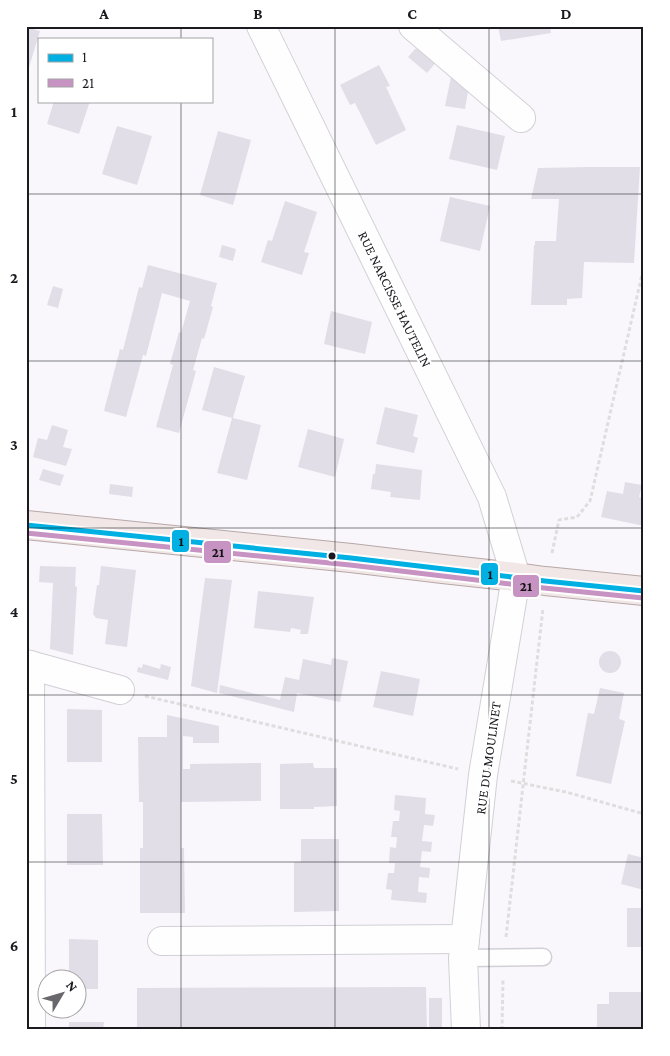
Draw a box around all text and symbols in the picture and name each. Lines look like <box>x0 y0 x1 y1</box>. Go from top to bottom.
text: A <box>98 5 109 22</box>
text: B <box>253 5 263 22</box>
text: C <box>407 5 417 22</box>
text: D <box>560 5 572 22</box>
legend <box>38 38 212 102</box>
text: 1 <box>82 49 87 65</box>
text: 21 <box>82 75 94 91</box>
text: 1 <box>11 103 17 120</box>
street label: RUE NARCISSE HAUTELIN <box>355 228 435 370</box>
text: 2 <box>10 269 18 286</box>
text: 3 <box>10 436 18 453</box>
line badge: 1 <box>171 529 190 553</box>
text: 1 <box>178 533 184 549</box>
line badge: 21 <box>203 540 232 564</box>
text: 21 <box>212 544 224 560</box>
unlabelled marker <box>327 551 337 561</box>
line badge: 1 <box>480 562 499 586</box>
text: 1 <box>487 566 493 582</box>
line badge: 21 <box>512 574 540 598</box>
text: 21 <box>520 578 532 594</box>
text: 4 <box>10 603 19 620</box>
street label: RUE DU MOULINET <box>472 700 504 815</box>
text: 5 <box>10 770 18 787</box>
text: 6 <box>10 937 18 954</box>
north arrow <box>38 968 88 1018</box>
text: N <box>63 977 82 995</box>

